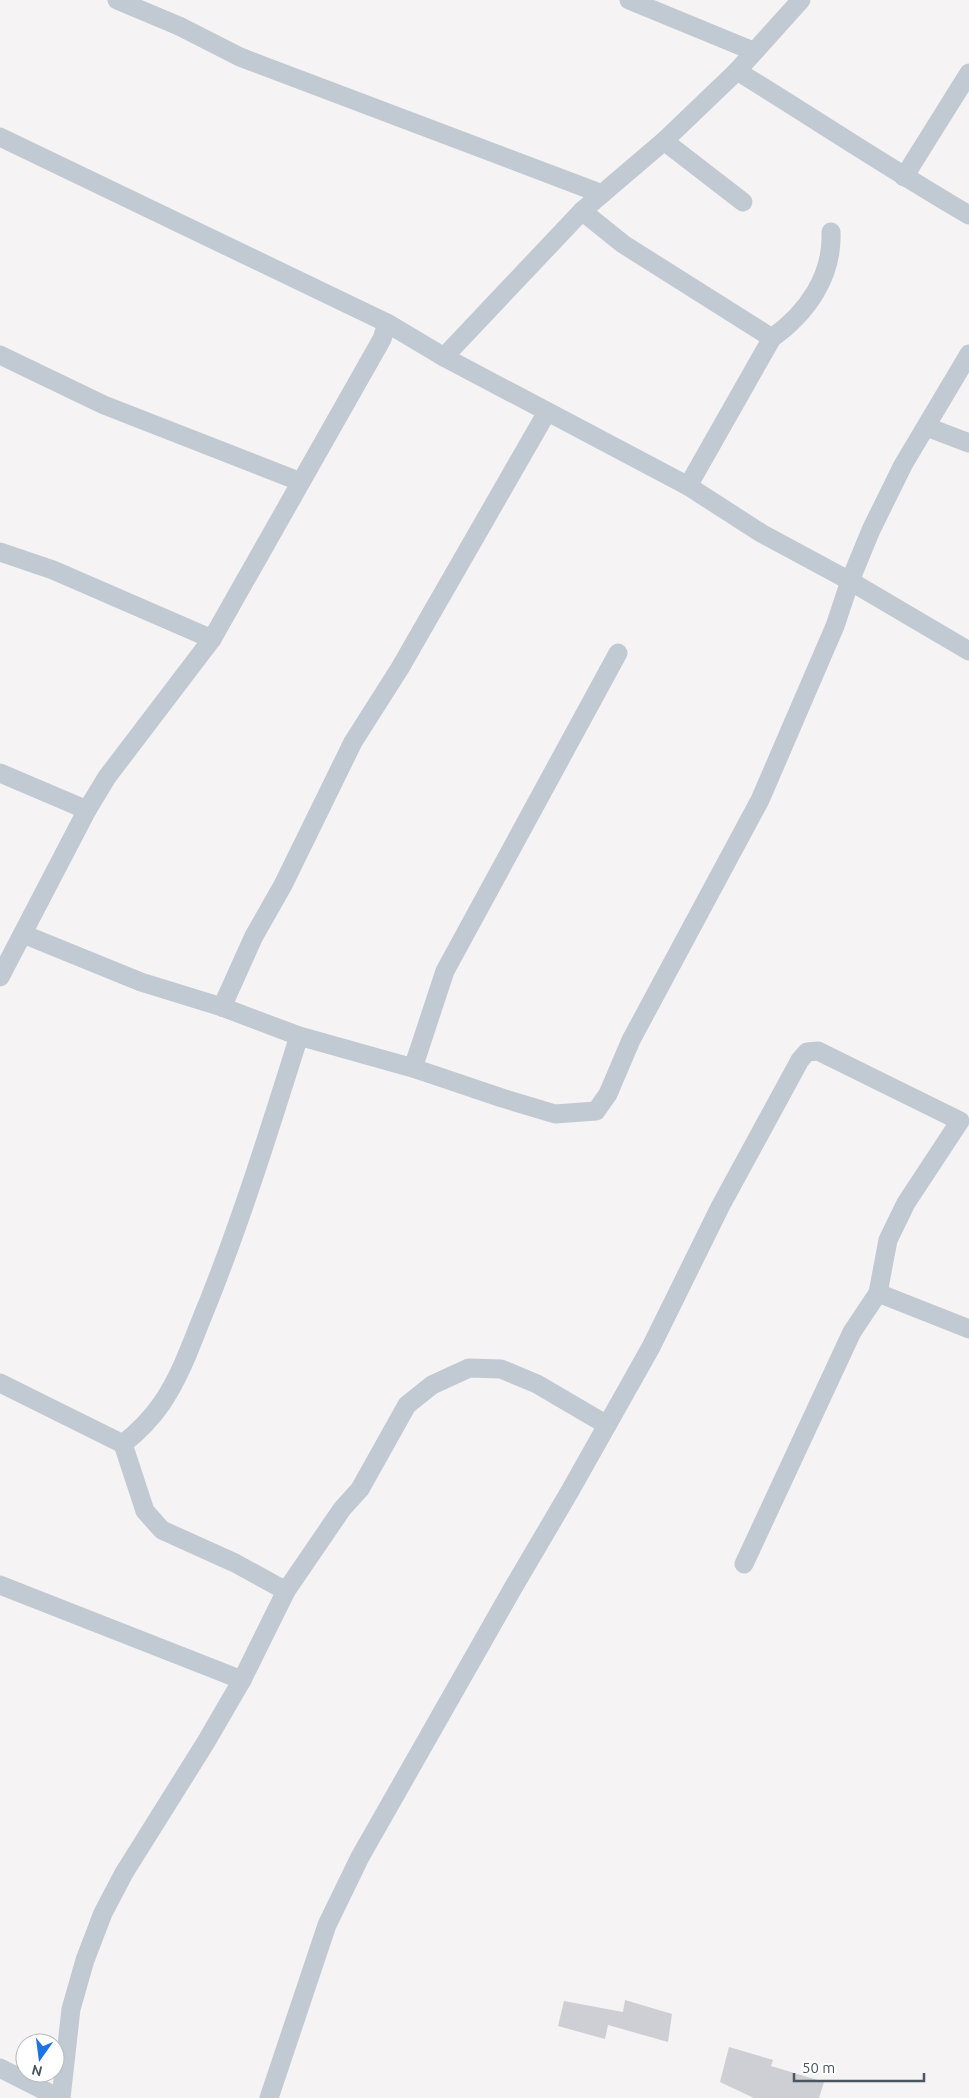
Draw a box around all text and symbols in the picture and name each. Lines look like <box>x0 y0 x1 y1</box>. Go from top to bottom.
north arrow <box>15 2033 65 2083</box>
scale bar <box>794 2050 924 2082</box>
text: 50 m <box>802 2059 835 2076</box>
text: N <box>30 2062 44 2080</box>

